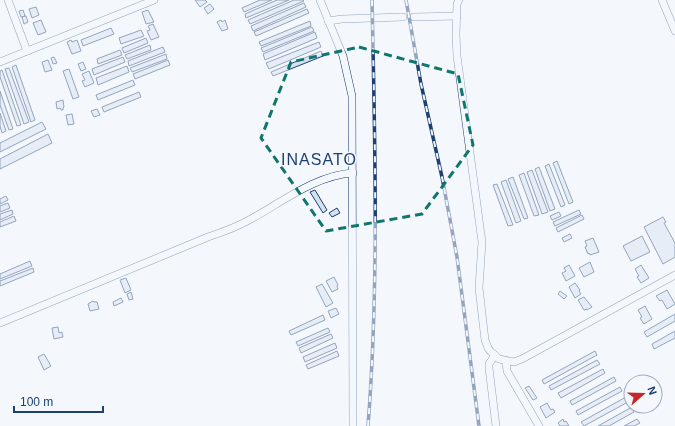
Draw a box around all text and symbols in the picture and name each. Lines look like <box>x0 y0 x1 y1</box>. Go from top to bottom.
district label: INASATO <box>281 151 357 168</box>
north arrow <box>623 374 663 414</box>
text: N <box>645 385 659 396</box>
scale bar <box>14 388 103 414</box>
text: 100 m <box>20 395 53 409</box>

